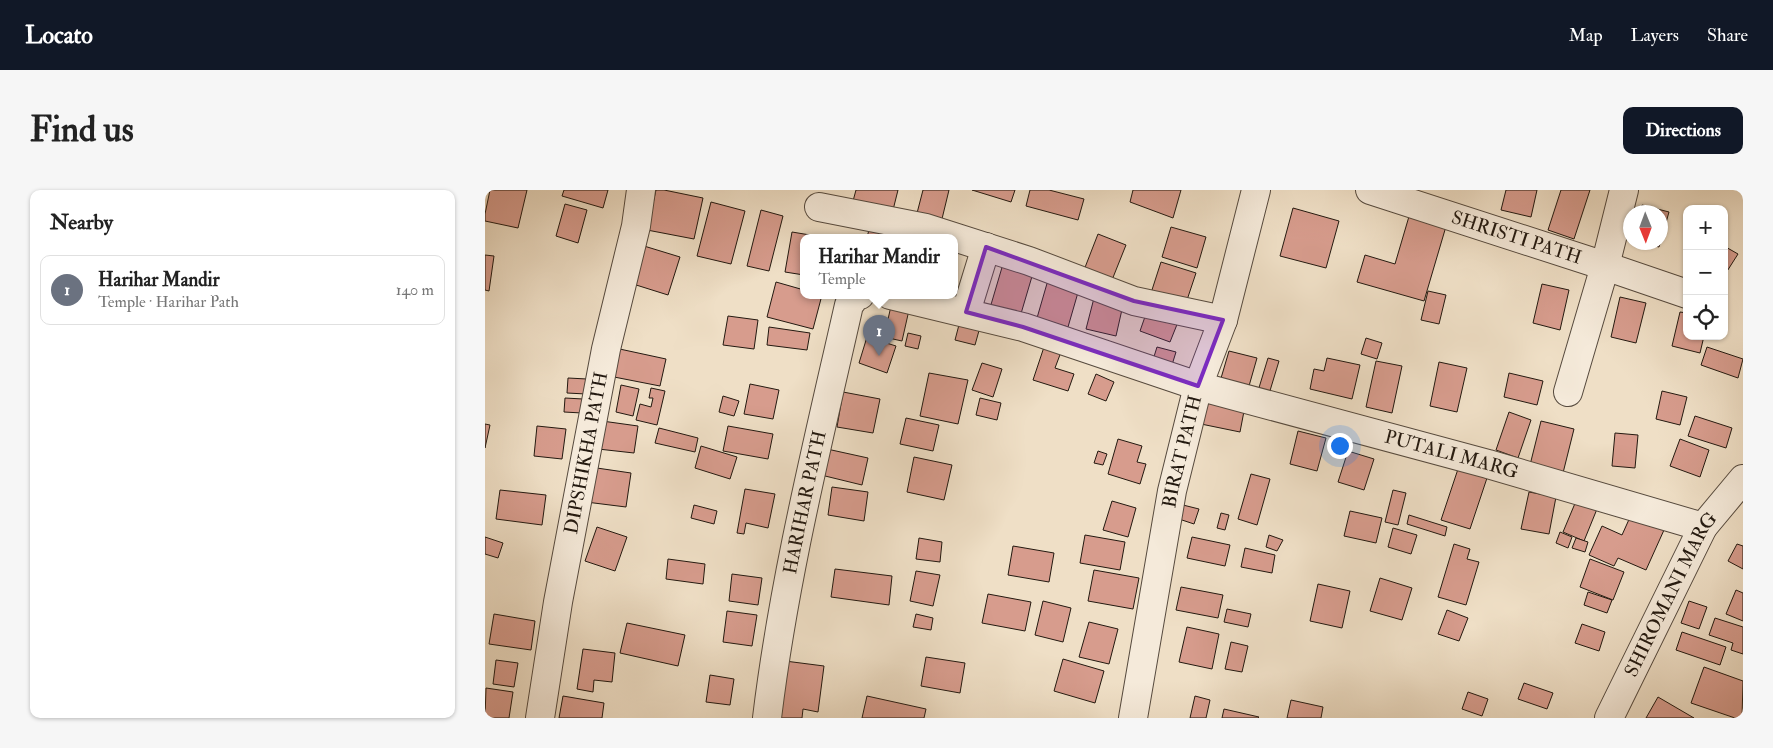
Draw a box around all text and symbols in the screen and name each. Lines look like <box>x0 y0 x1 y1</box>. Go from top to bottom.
text: Locato <box>25 20 93 51</box>
text: Map <box>1569 24 1603 47</box>
text: Layers <box>1631 24 1679 47</box>
text: Share <box>1707 24 1748 47</box>
button: Directions <box>1623 107 1743 154</box>
text: Find us <box>30 108 134 152</box>
street label: SHRISTI PATH <box>1448 205 1585 270</box>
north arrow <box>1623 205 1668 250</box>
map controls <box>1683 205 1728 340</box>
button: + <box>1683 205 1728 250</box>
text: Nearby <box>50 209 113 236</box>
popup <box>800 234 958 299</box>
text: Harihar Mandir <box>818 245 940 269</box>
button: − <box>1683 250 1728 295</box>
text: Harihar Mandir <box>98 268 220 292</box>
text: Temple <box>818 269 866 289</box>
text: 1 <box>64 280 70 300</box>
text: 140 m <box>396 280 434 300</box>
text: Temple · Harihar Path <box>98 292 239 312</box>
button: locate <box>1683 295 1728 340</box>
pin: 1 <box>863 315 895 356</box>
street label: DIPSHIKHA PATH <box>559 370 613 536</box>
street label: BIRAT PATH <box>1157 393 1207 510</box>
street label: PUTALI MARG <box>1382 425 1521 484</box>
street label: HARIHAR PATH <box>778 428 832 576</box>
your location <box>1327 433 1353 459</box>
street label: SHIROMANI MARG <box>1619 507 1722 681</box>

